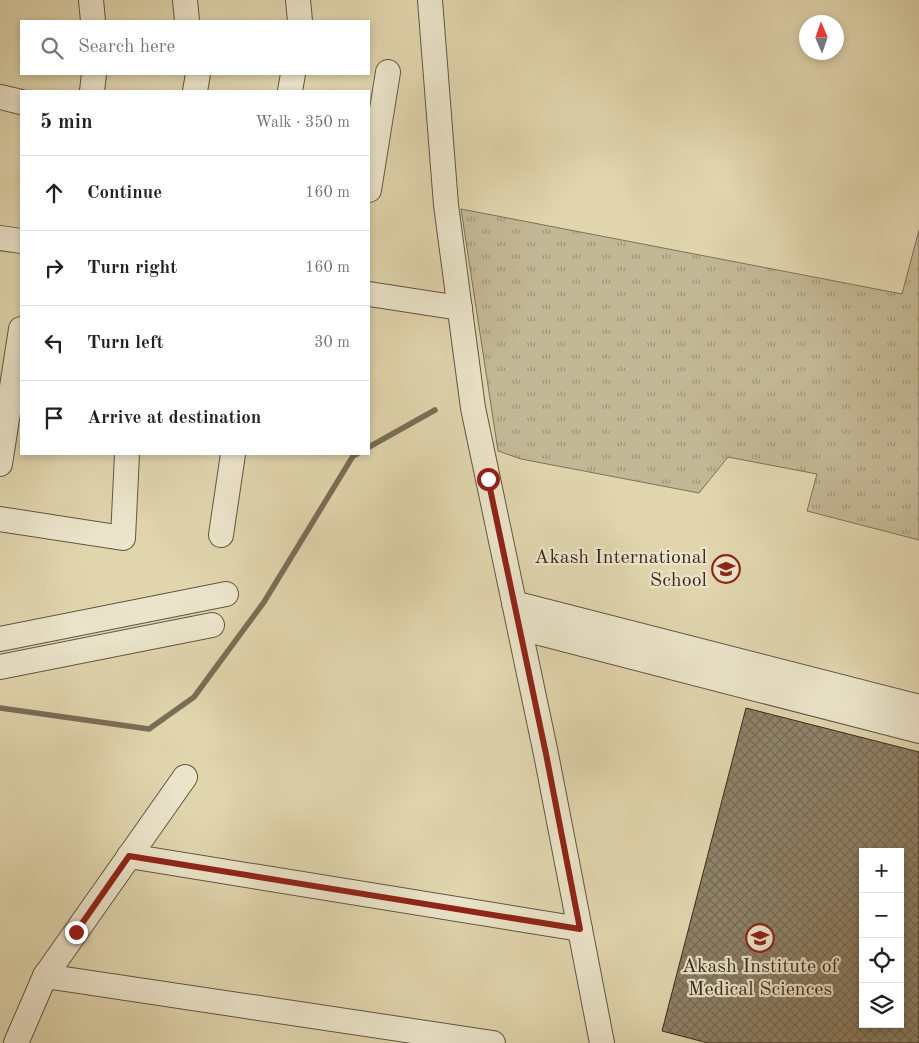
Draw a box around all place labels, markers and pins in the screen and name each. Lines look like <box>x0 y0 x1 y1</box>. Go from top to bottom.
place label: Akash International School <box>534 548 707 591</box>
school or university icon: Akash International School <box>711 554 741 584</box>
school or university icon: Akash Institute of Medical Sciences <box>745 923 775 953</box>
place label: Akash Institute of Medical Sciences <box>682 957 840 1000</box>

